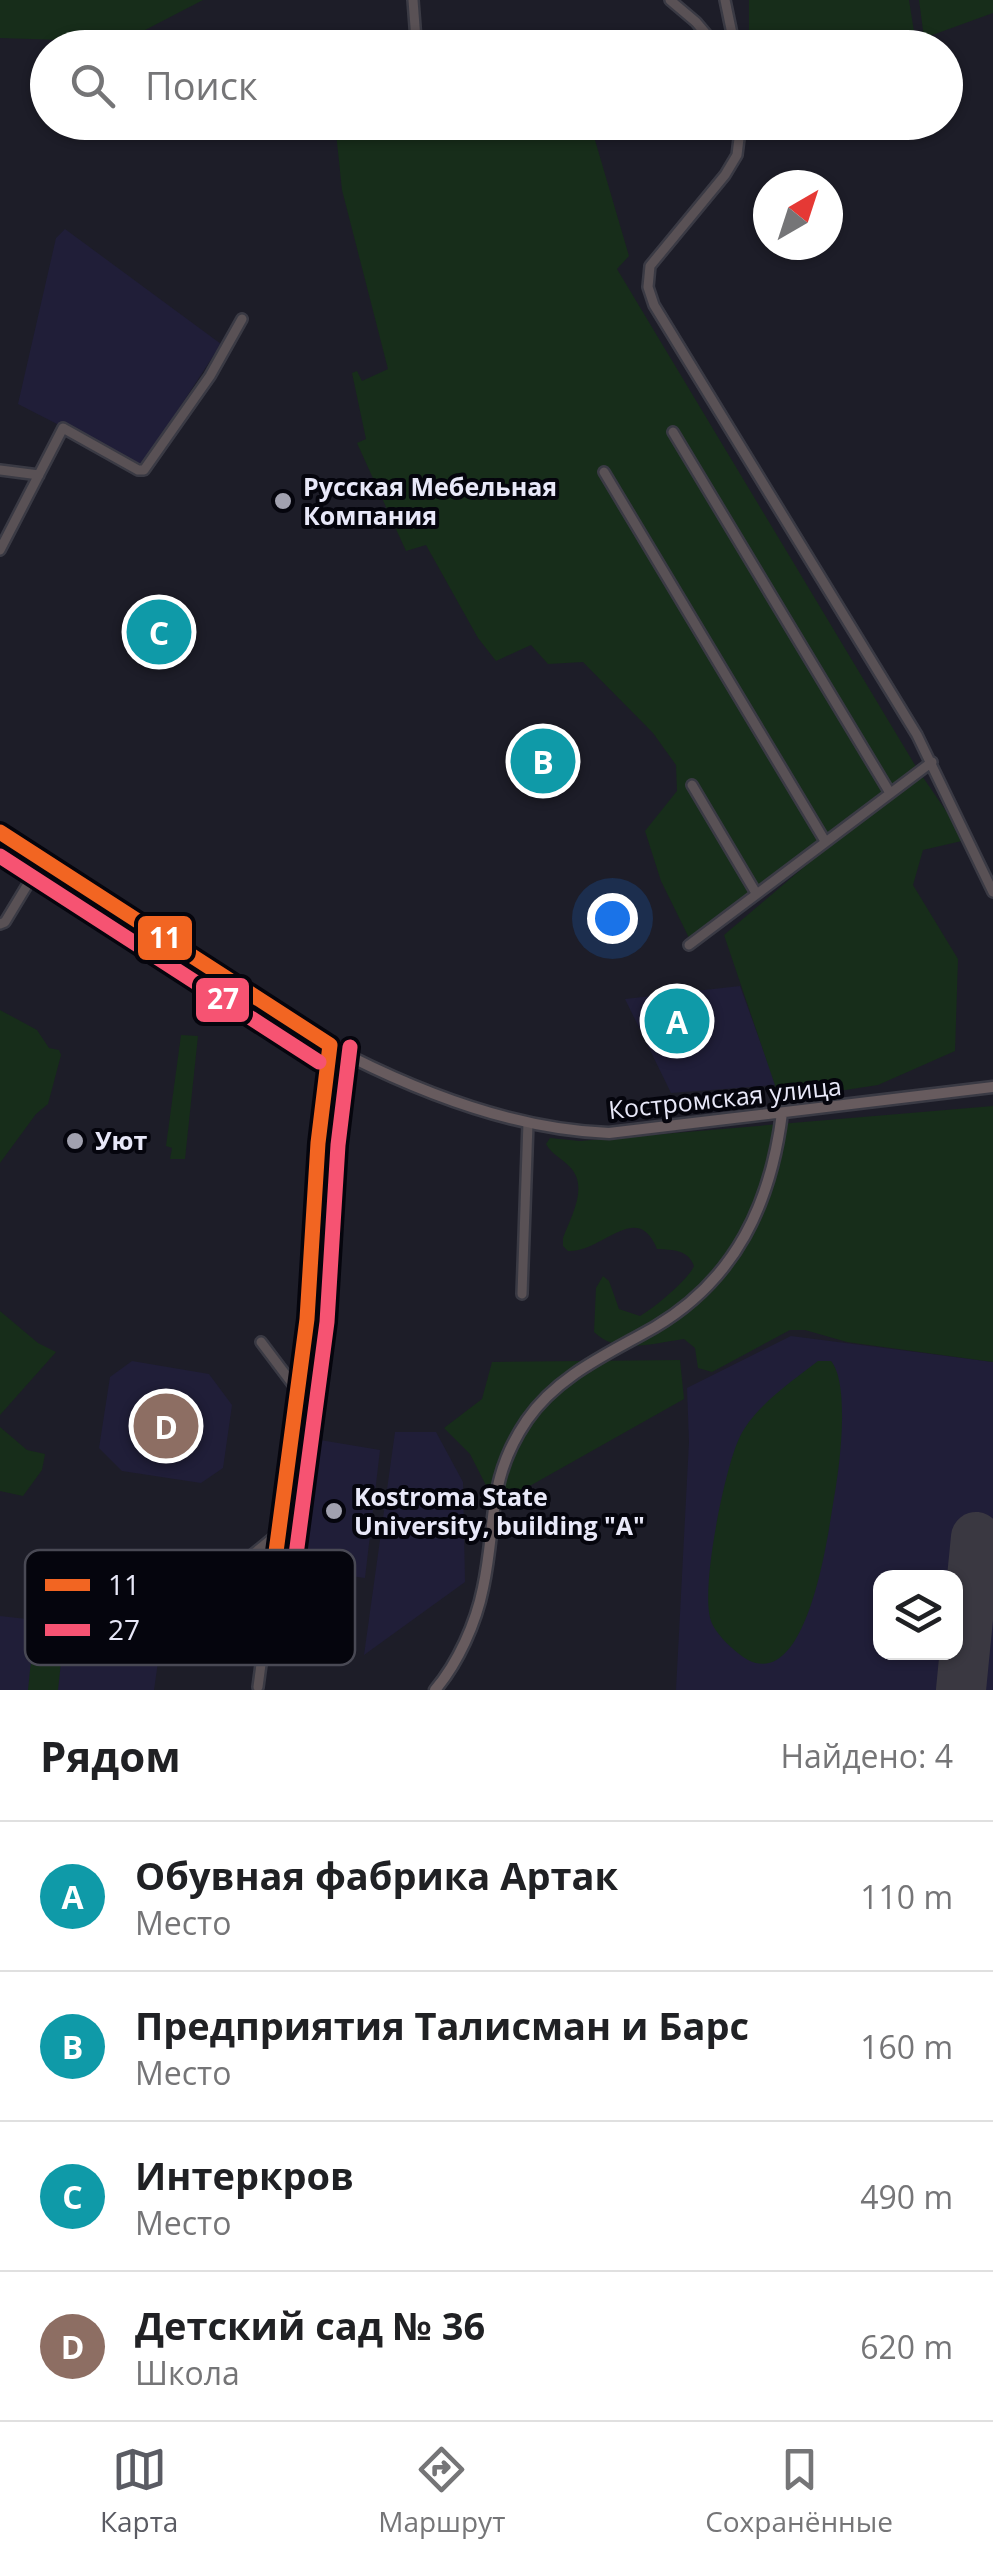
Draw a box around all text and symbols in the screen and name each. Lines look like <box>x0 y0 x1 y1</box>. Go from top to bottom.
search box <box>30 30 963 140</box>
icon: search <box>65 58 120 113</box>
text: Поиск <box>145 59 258 111</box>
north arrow <box>753 170 843 260</box>
place label: Русская Мебельная Компания <box>303 469 557 532</box>
marker: Русская Мебельная Компания <box>272 490 294 512</box>
pin: C <box>126 594 192 670</box>
pin: B <box>510 724 576 798</box>
your location <box>587 893 638 944</box>
line badge: 11 <box>136 914 194 962</box>
text: 11 <box>149 918 181 956</box>
line badge: 27 <box>194 976 251 1024</box>
text: 27 <box>207 979 239 1017</box>
pin: A <box>644 984 710 1058</box>
street label: Костромская улица <box>607 1068 843 1126</box>
place label: Уют <box>95 1123 148 1157</box>
marker: Уют <box>64 1130 86 1152</box>
pin: D <box>134 1388 198 1464</box>
place label: Kostroma State University, building "A" <box>354 1479 645 1542</box>
marker: Kostroma State University, building "A" <box>323 1500 345 1522</box>
legend <box>25 1550 355 1665</box>
text: 11 <box>108 1565 140 1603</box>
map controls <box>873 1570 963 1660</box>
button: layers <box>873 1570 963 1660</box>
text: 27 <box>108 1610 140 1648</box>
text: Рядом <box>40 1727 181 1784</box>
text: Найдено: 4 <box>780 1734 953 1777</box>
text: Обувная фабрика Артак <box>135 1849 618 1901</box>
text: A <box>61 1875 84 1918</box>
text: 110 m <box>860 1875 953 1918</box>
text: Место <box>135 1901 231 1944</box>
text: Предприятия Талисман и Барс <box>135 1999 749 2051</box>
text: B <box>62 2025 83 2068</box>
text: 160 m <box>860 2025 953 2068</box>
text: Место <box>135 2051 231 2094</box>
text: Интеркров <box>135 2149 354 2201</box>
text: C <box>62 2175 83 2218</box>
text: 490 m <box>860 2175 953 2218</box>
text: Место <box>135 2201 231 2244</box>
text: Детский сад № 36 <box>135 2299 485 2351</box>
text: D <box>61 2325 84 2368</box>
text: 620 m <box>860 2325 953 2368</box>
text: Школа <box>135 2351 240 2394</box>
tab: Карта <box>100 2442 178 2540</box>
tab: Маршрут <box>378 2442 505 2540</box>
tab: Сохранённые <box>705 2442 893 2540</box>

